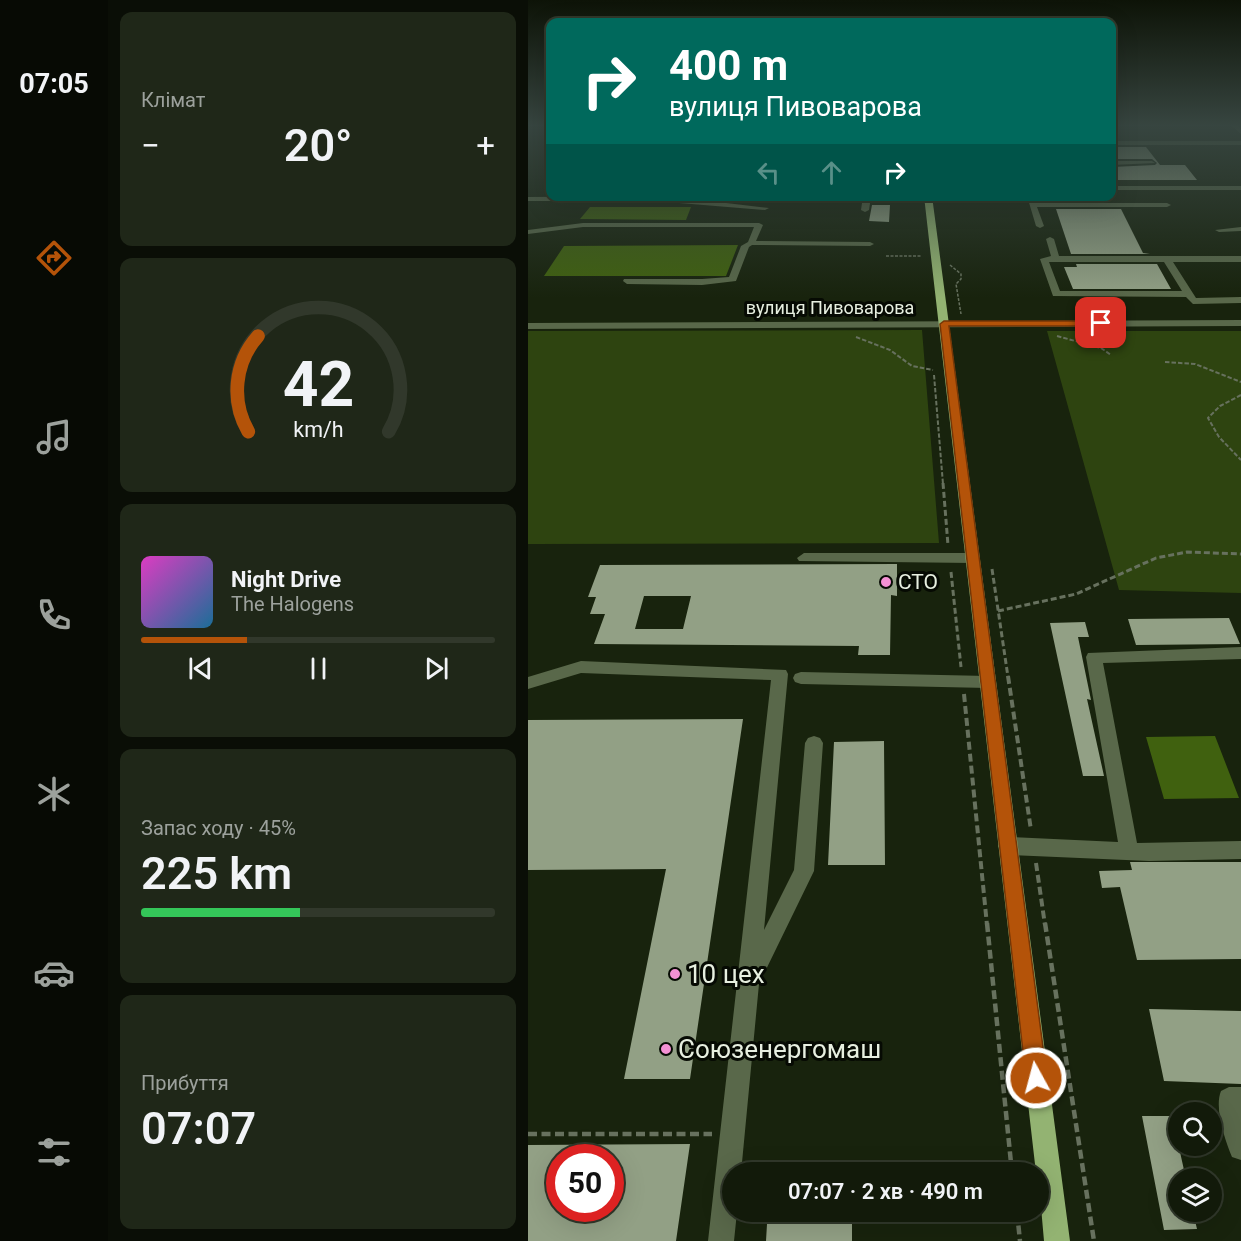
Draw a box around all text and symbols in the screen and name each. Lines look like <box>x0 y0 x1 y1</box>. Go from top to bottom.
text: 400 m <box>669 41 788 90</box>
icon: right <box>570 42 648 120</box>
text: 07:05 <box>19 68 89 100</box>
text: Клімат <box>141 88 205 112</box>
text: вулиця Пивоварова <box>669 91 922 123</box>
text: 20° <box>284 119 352 172</box>
text: − <box>141 126 160 165</box>
text: + <box>476 126 495 165</box>
icon: left <box>752 156 785 189</box>
icon: ahead <box>815 156 848 189</box>
icon: right <box>878 156 911 189</box>
icon: directions <box>33 237 75 279</box>
street label: вулиця Пивоварова <box>746 297 914 318</box>
pin <box>1075 297 1126 348</box>
icon: arrive <box>1084 306 1117 339</box>
text: 42 <box>282 348 354 421</box>
icon: music <box>33 416 75 458</box>
text: km/h <box>293 417 343 442</box>
text: Night Drive <box>231 567 341 592</box>
place label: СТО <box>898 570 938 594</box>
marker: СТО <box>879 575 893 589</box>
text: The Halogens <box>231 592 354 616</box>
icon: phone <box>33 594 75 636</box>
icon: previous <box>184 652 217 685</box>
icon: pause <box>302 652 335 685</box>
icon: next <box>420 652 453 685</box>
icon: climate <box>33 773 75 815</box>
text: Запас ходу · 45% <box>141 816 296 840</box>
text: 225 km <box>141 847 292 900</box>
icon: car <box>33 952 75 994</box>
place label: 10 цех <box>687 959 765 989</box>
marker: 10 цех <box>668 967 682 981</box>
place label: Союзенергомаш <box>678 1034 881 1064</box>
marker: Союзенергомаш <box>659 1042 673 1056</box>
position arrow <box>1004 1046 1068 1110</box>
text: Прибуття <box>141 1071 229 1095</box>
text: 07:07 <box>141 1102 256 1155</box>
map controls <box>1168 1102 1222 1222</box>
button: search <box>1168 1102 1222 1156</box>
icon: filters <box>33 1131 75 1173</box>
speed limit sign: 50 <box>546 1144 624 1222</box>
button: layers <box>1168 1168 1222 1222</box>
text: 07:07 · 2 хв · 490 m <box>788 1179 983 1204</box>

